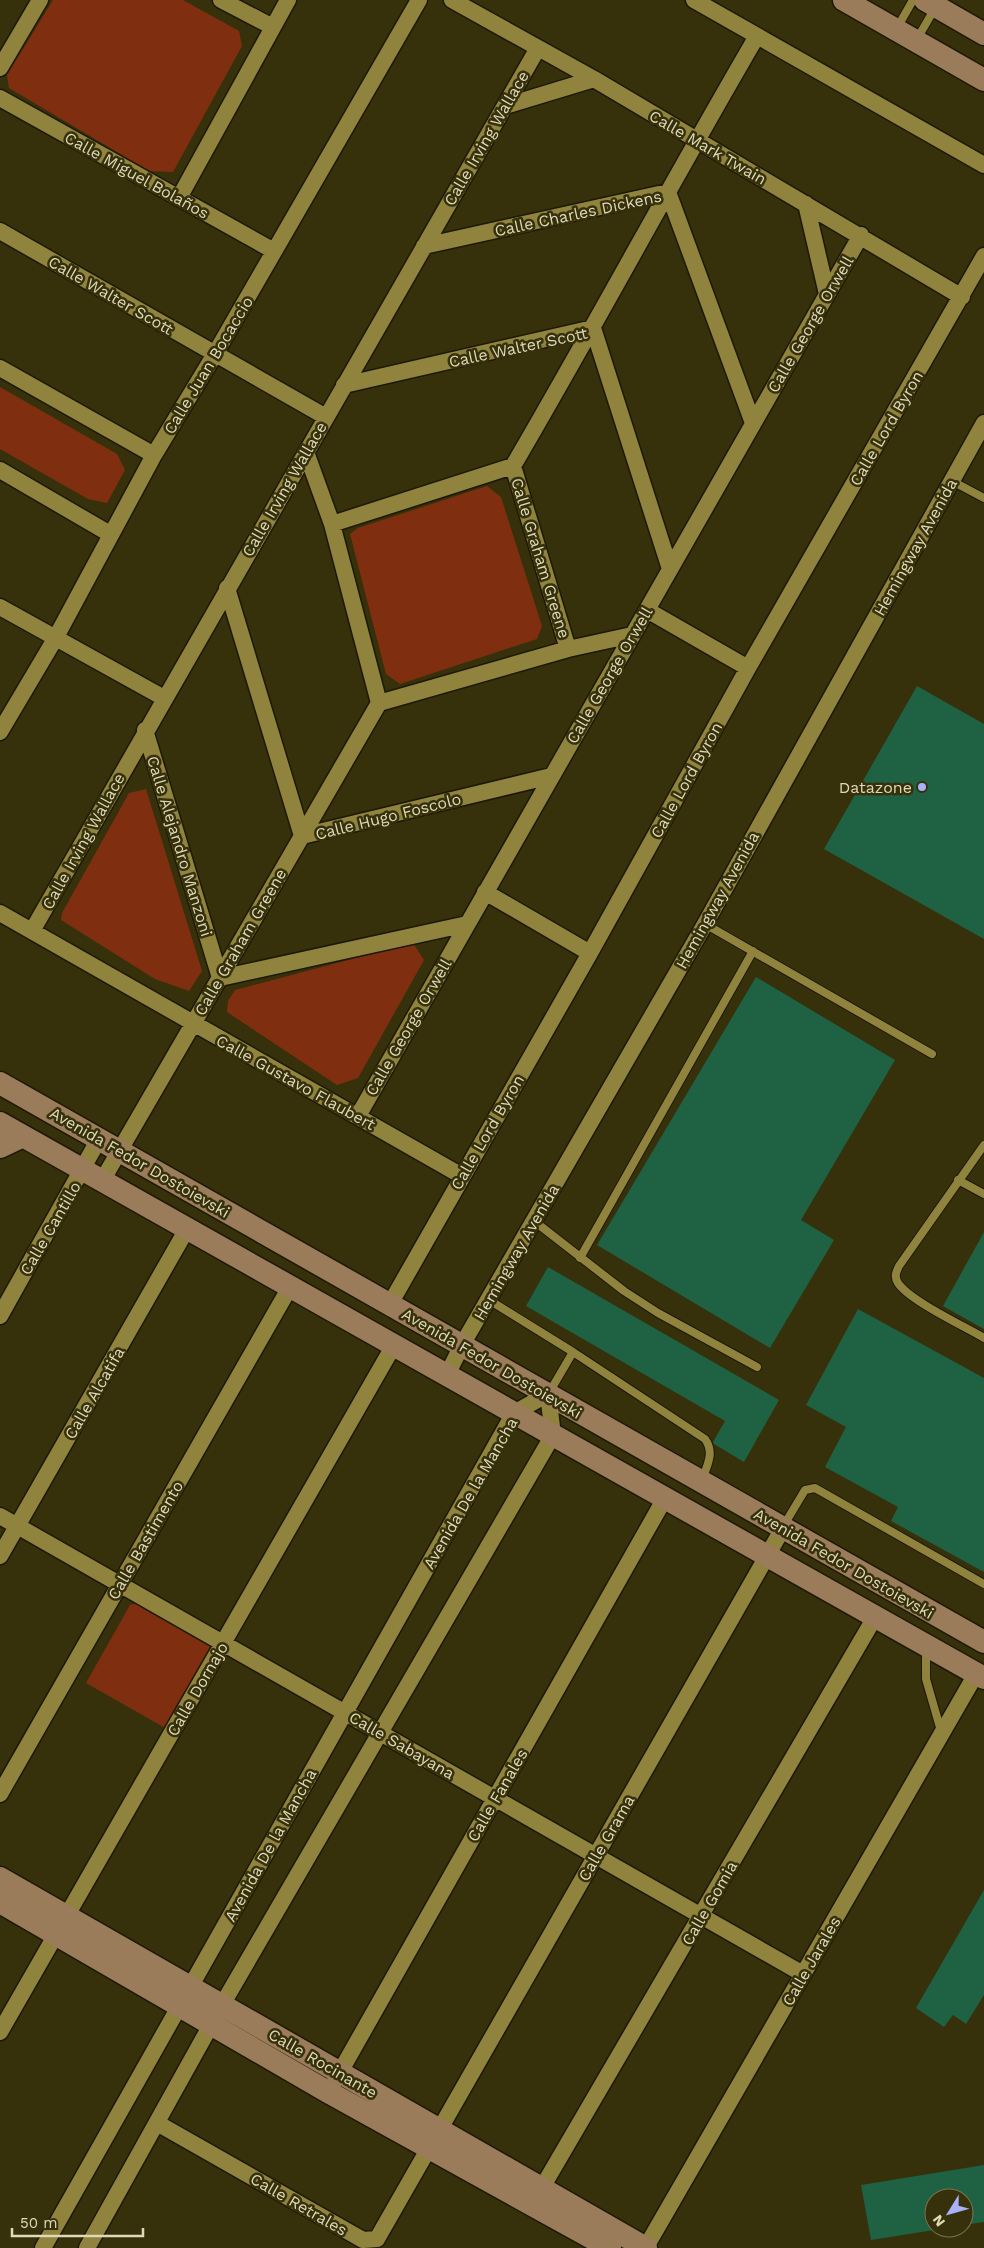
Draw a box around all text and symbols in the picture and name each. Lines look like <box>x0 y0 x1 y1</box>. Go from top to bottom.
street label: Calle Irving Wallace <box>440 67 533 209</box>
street label: Calle Mark Twain <box>646 106 770 189</box>
street label: Calle Miguel Bolaños <box>61 128 212 223</box>
street label: Calle Charles Dickens <box>493 187 663 240</box>
street label: Calle Walter Scott <box>45 252 177 339</box>
street label: Calle George Orwell <box>763 252 857 396</box>
street label: Calle Juan Bocaccio <box>160 293 257 438</box>
street label: Calle Walter Scott <box>447 323 589 371</box>
street label: Calle Lord Byron <box>846 367 927 489</box>
street label: Calle Irving Wallace <box>238 418 331 560</box>
street label: Hemingway Avenida <box>870 475 961 619</box>
street label: Calle Graham Greene <box>507 476 574 641</box>
street label: Calle George Orwell <box>562 603 656 747</box>
street label: Calle Lord Byron <box>647 719 726 842</box>
street label: Calle Alejandro Manzoni <box>143 754 216 939</box>
street label: Calle Irving Wallace <box>38 770 129 913</box>
place label: Datazone <box>839 778 912 797</box>
marker: Datazone <box>916 781 928 793</box>
street label: Calle Hugo Foscolo <box>313 789 463 844</box>
street label: Hemingway Avenida <box>672 828 763 972</box>
street label: Calle Graham Greene <box>191 865 290 1019</box>
street label: Calle George Orwell <box>361 955 455 1099</box>
street label: Calle Gustavo Flaubert <box>213 1031 379 1134</box>
street label: Calle Lord Byron <box>447 1071 528 1193</box>
street label: Avenida Fedor Dostoievski <box>47 1103 233 1222</box>
street label: Calle Cantillo <box>16 1178 85 1278</box>
street label: Hemingway Avenida <box>470 1181 563 1324</box>
street label: Avenida Fedor Dostoievski <box>399 1304 585 1423</box>
street label: Calle Alcatifa <box>60 1344 128 1443</box>
street label: Avenida De la Mancha <box>419 1414 522 1572</box>
street label: Calle Bastimento <box>104 1477 187 1603</box>
street label: Avenida Fedor Dostoievski <box>751 1504 937 1623</box>
street label: Calle Dornajo <box>163 1639 232 1739</box>
street label: Calle Sabayana <box>346 1708 458 1783</box>
street label: Calle Fanales <box>463 1745 532 1845</box>
street label: Avenida De la Mancha <box>221 1766 320 1925</box>
street label: Calle Grama <box>574 1792 639 1884</box>
street label: Calle Gomia <box>678 1858 741 1949</box>
street label: Calle Jarales <box>778 1913 845 2009</box>
street label: Calle Rocinante <box>265 2025 380 2102</box>
street label: Calle Retrales <box>247 2169 350 2240</box>
north arrow <box>924 2188 974 2238</box>
scale bar <box>12 2206 144 2238</box>
text: N <box>929 2212 948 2230</box>
text: 50 m <box>20 2214 57 2232</box>

